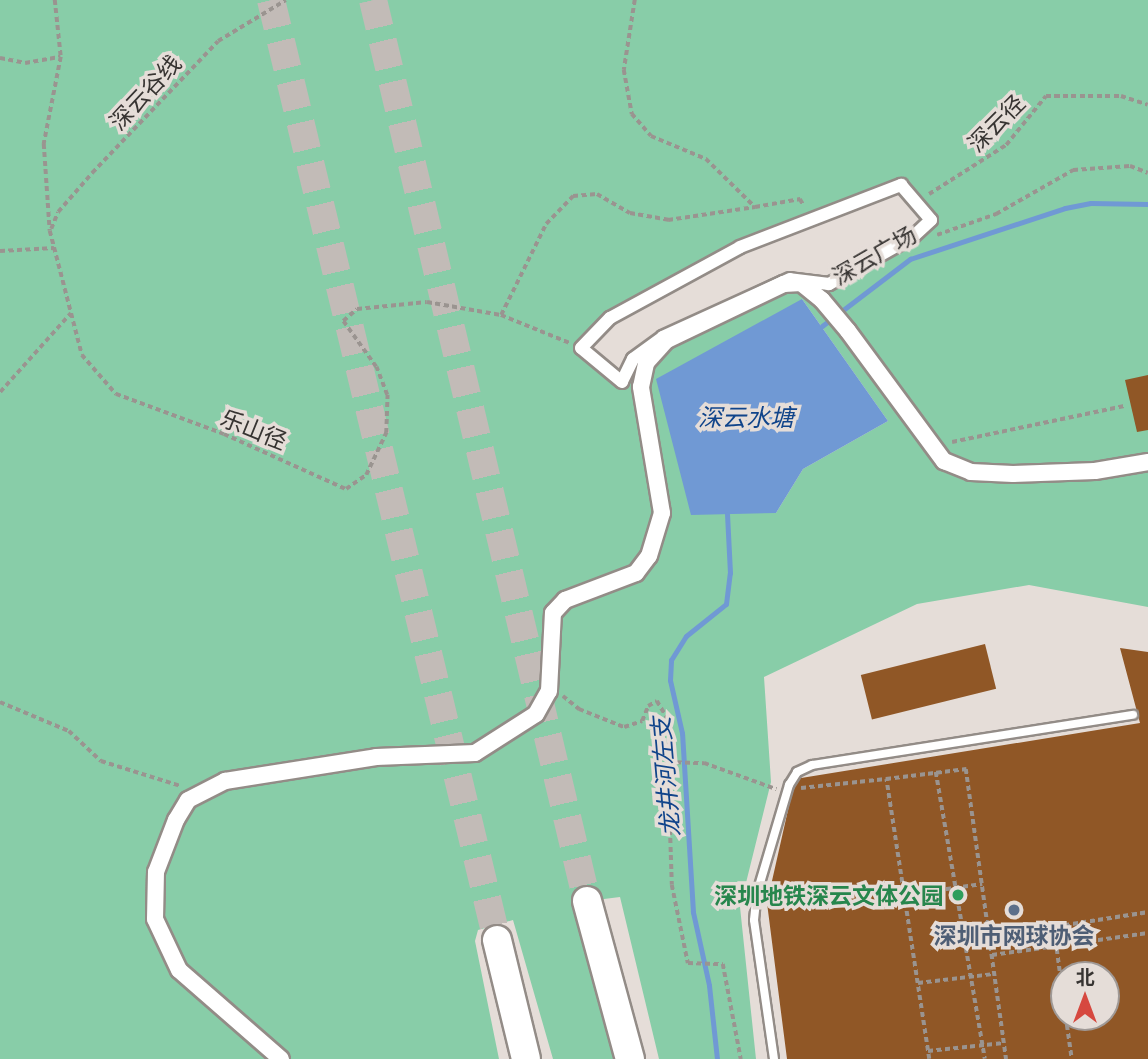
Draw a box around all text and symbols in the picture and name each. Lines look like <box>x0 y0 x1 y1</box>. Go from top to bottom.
street label: 深云谷线 <box>104 49 186 135</box>
street label: 深云径 <box>962 89 1030 157</box>
street label: 深云广场 <box>827 220 921 290</box>
street label: 乐山径 <box>217 403 291 455</box>
water label: 深云水塘 <box>698 403 794 431</box>
water label: 龙井河左支 <box>645 716 685 838</box>
place label: 深圳地铁深云文体公园 <box>714 881 944 909</box>
marker: 深圳地铁深云文体公园 <box>950 887 966 903</box>
marker: 深圳市网球协会 <box>1006 902 1022 918</box>
place label: 深圳市网球协会 <box>934 921 1094 949</box>
north arrow <box>1050 961 1120 1031</box>
text: 北 <box>1075 965 1095 988</box>

